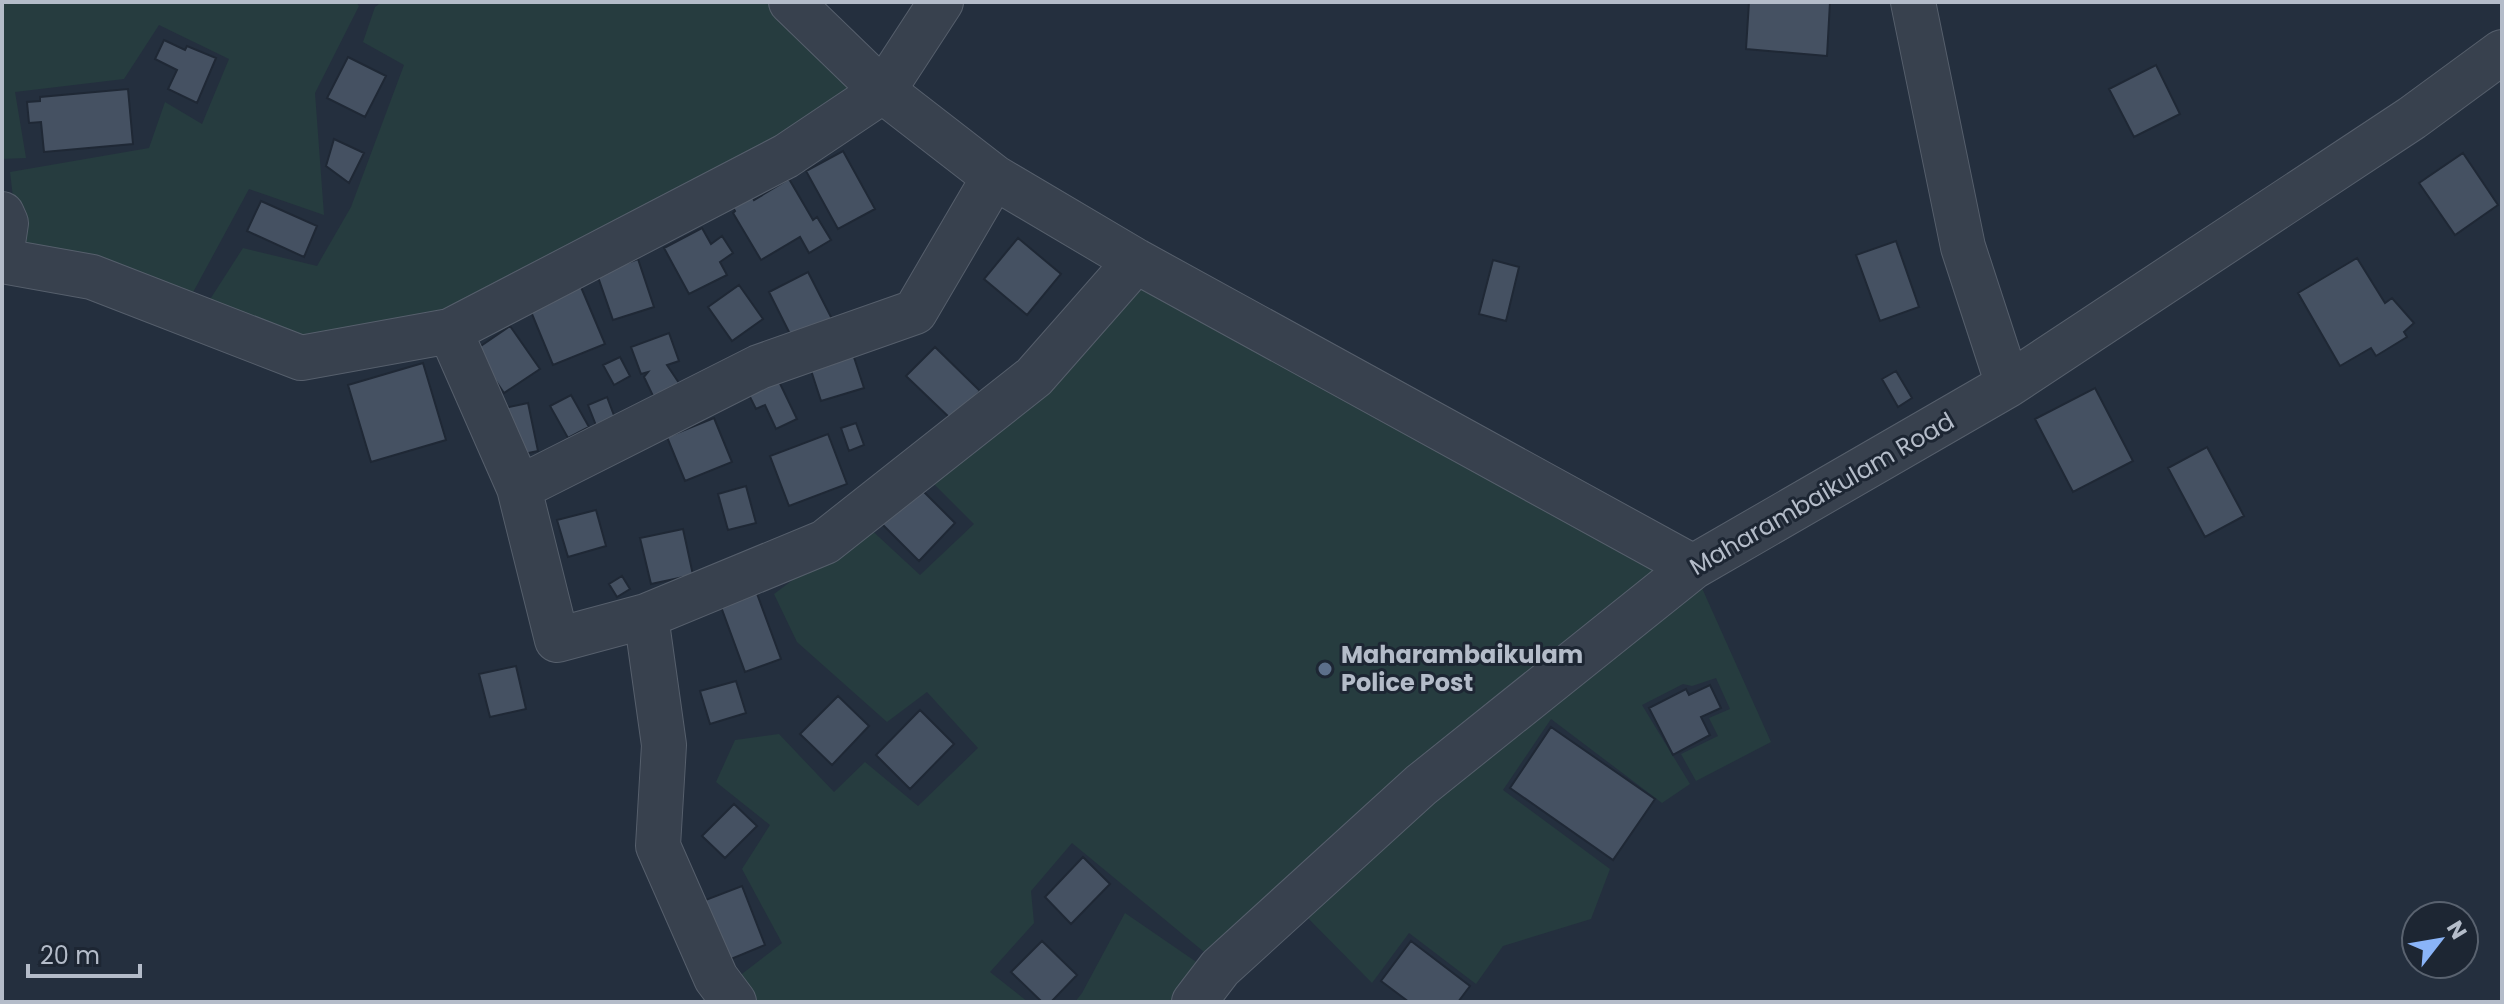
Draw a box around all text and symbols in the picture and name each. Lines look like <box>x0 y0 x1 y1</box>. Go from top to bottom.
street label: Maharambaikulam Road <box>1684 404 1960 583</box>
place label: Maharambaikulam Police Post <box>1341 638 1583 699</box>
marker: Maharambaikulam Police Post <box>1316 660 1334 678</box>
north arrow <box>2400 900 2480 980</box>
text: N <box>2439 915 2474 945</box>
scale bar <box>28 928 140 978</box>
text: 20 m <box>40 939 100 972</box>

